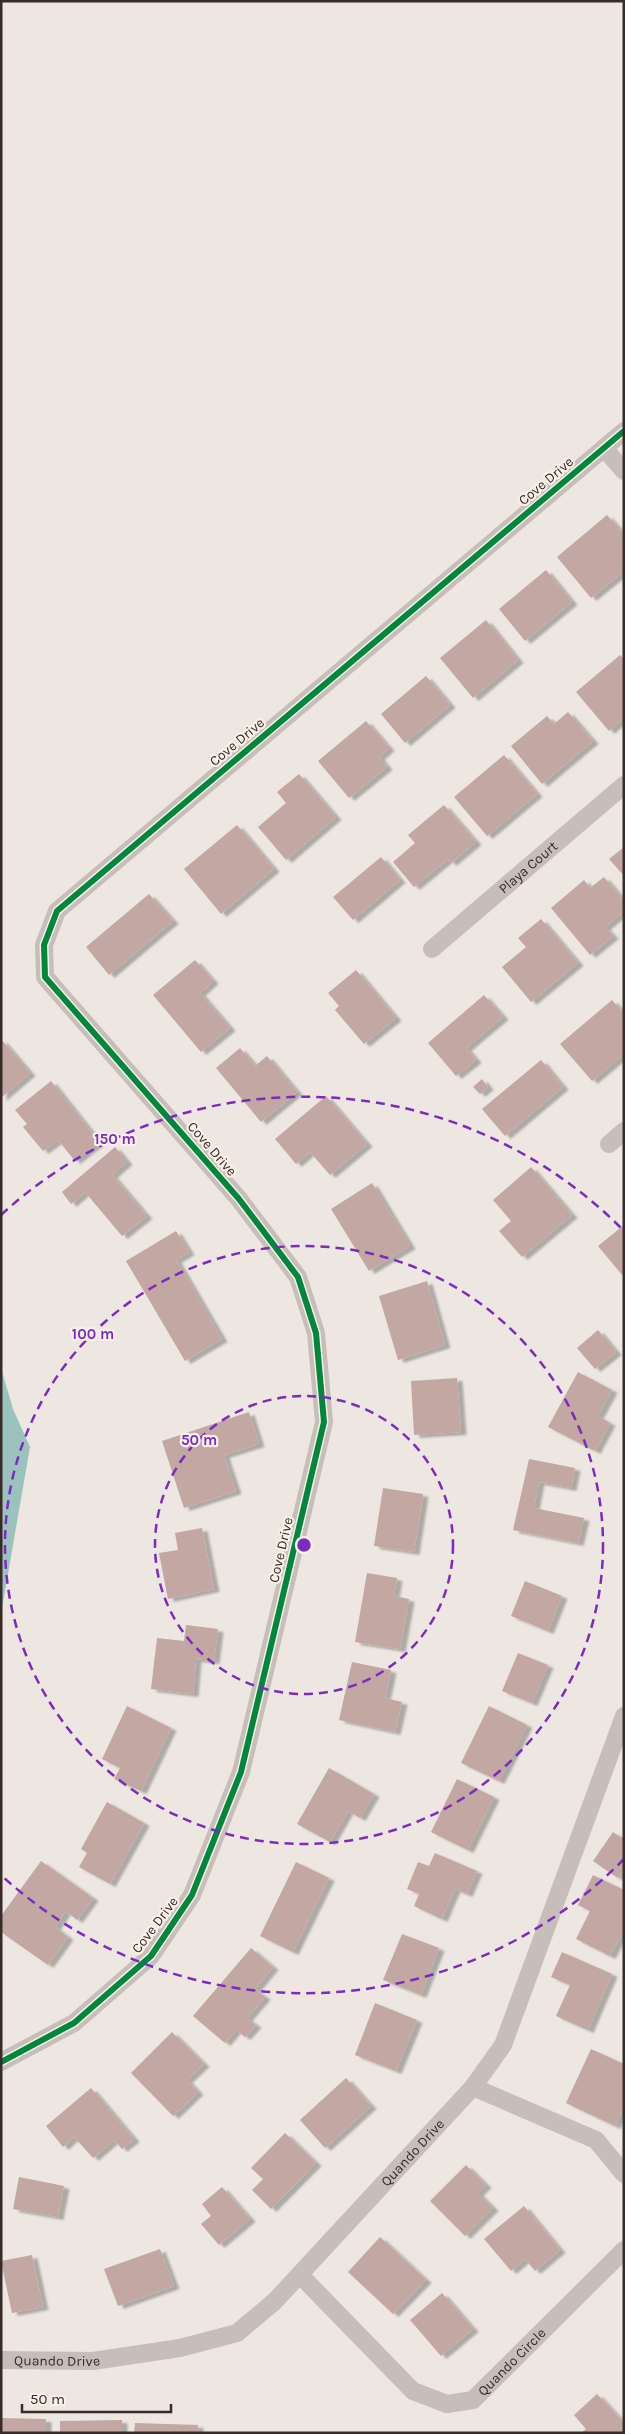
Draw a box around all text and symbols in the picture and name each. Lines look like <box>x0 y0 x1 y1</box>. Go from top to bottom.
street label: Cove Drive <box>515 453 577 509</box>
street label: Cove Drive <box>206 714 268 770</box>
street label: Playa Court <box>495 837 561 897</box>
street label: Cove Drive <box>184 1118 240 1180</box>
text: 150 m <box>94 1130 136 1148</box>
text: 100 m <box>72 1325 114 1343</box>
text: 50 m <box>181 1431 217 1449</box>
street label: Cove Drive <box>265 1516 297 1584</box>
centre of rings <box>295 1536 313 1554</box>
street label: Cove Drive <box>128 1893 182 1957</box>
street label: Quando Drive <box>377 2115 448 2190</box>
street label: Quando Circle <box>474 2324 549 2399</box>
street label: Quando Drive <box>14 2352 101 2369</box>
scale bar <box>22 2382 171 2414</box>
text: 50 m <box>30 2390 65 2408</box>

